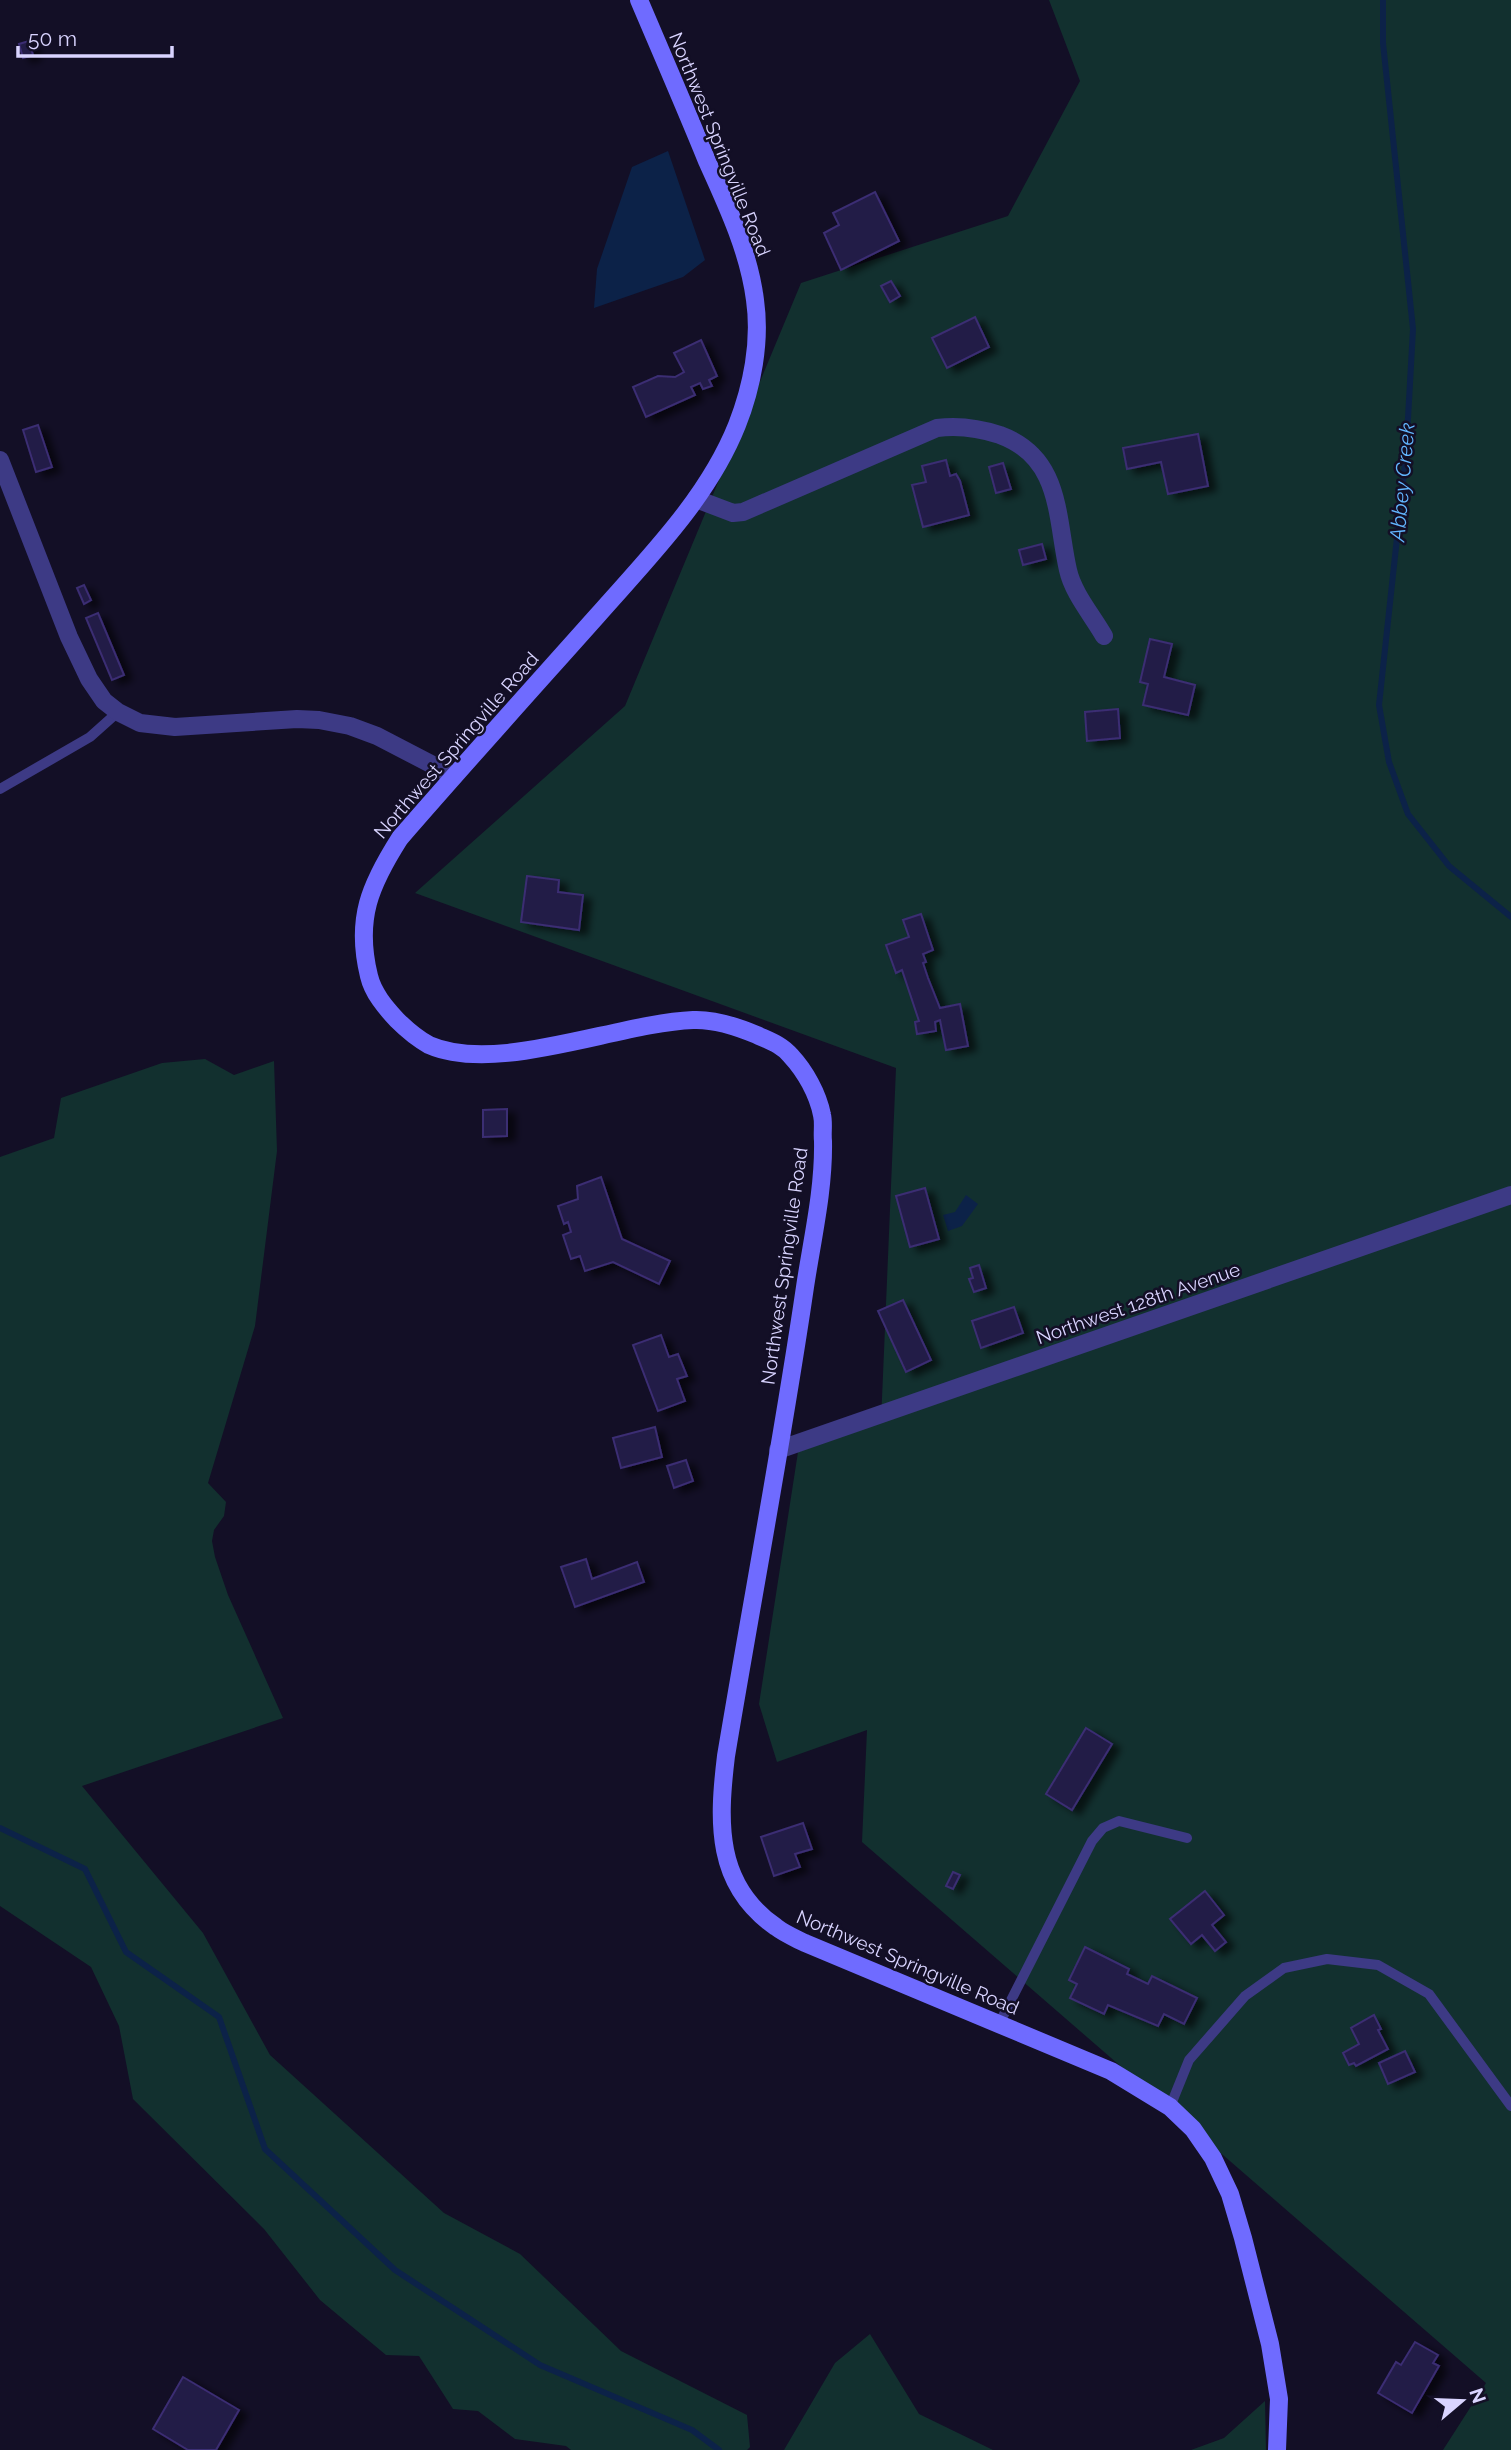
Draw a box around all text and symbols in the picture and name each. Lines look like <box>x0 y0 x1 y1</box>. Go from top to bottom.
scale bar <box>18 14 172 58</box>
text: 50 m <box>28 26 77 51</box>
street label: Northwest Springville Road <box>665 29 775 259</box>
water label: Abbey Creek <box>1384 422 1420 543</box>
street label: Northwest Springville Road <box>369 647 543 843</box>
street label: Northwest Springville Road <box>756 1146 812 1386</box>
street label: Northwest 128th Avenue <box>1033 1258 1243 1348</box>
street label: Northwest Springville Road <box>794 1905 1022 2019</box>
north arrow <box>1427 2366 1497 2436</box>
text: N <box>1465 2385 1491 2406</box>

